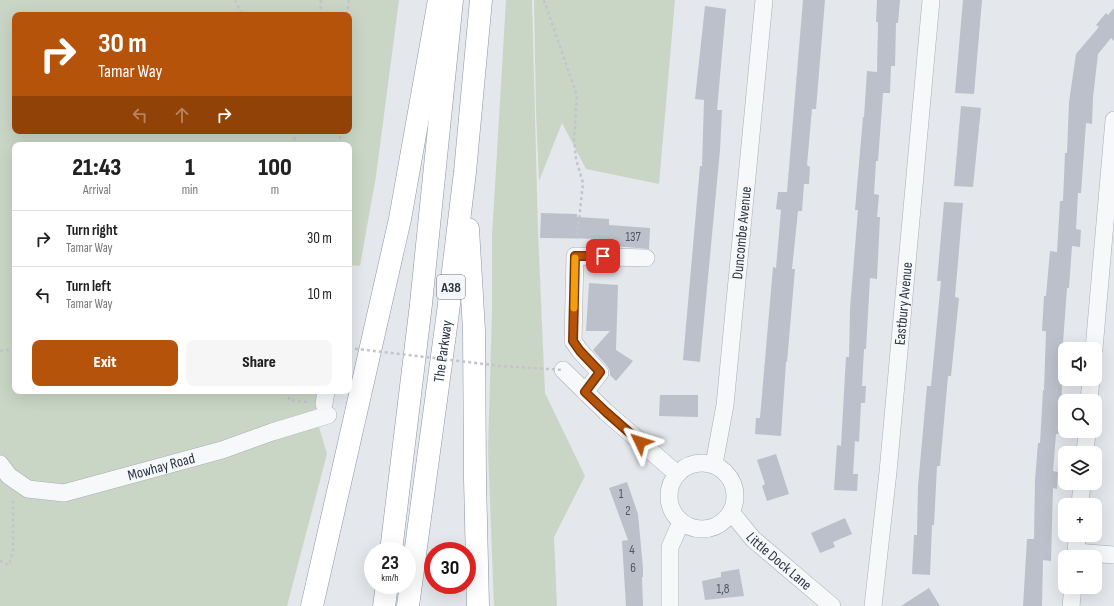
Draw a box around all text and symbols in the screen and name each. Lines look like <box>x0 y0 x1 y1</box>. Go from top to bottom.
text: 30 m <box>98 27 147 60</box>
icon: right <box>32 28 84 80</box>
text: Tamar Way <box>98 61 163 82</box>
icon: left <box>129 104 151 126</box>
icon: ahead <box>171 104 193 126</box>
icon: right <box>213 104 235 126</box>
text: 21:43 <box>72 153 121 182</box>
text: 1 <box>185 153 195 182</box>
text: 100 <box>258 153 292 182</box>
text: Arrival <box>83 182 111 198</box>
text: min <box>182 182 198 198</box>
text: m <box>271 182 279 198</box>
street label: Duncombe Avenue <box>728 185 756 280</box>
text: Turn right <box>66 221 118 240</box>
icon: right <box>32 228 54 250</box>
text: 30 m <box>307 229 332 248</box>
house number: 137 <box>625 229 641 245</box>
pin <box>586 239 620 273</box>
text: Tamar Way <box>66 240 113 256</box>
icon: arrive <box>592 245 614 267</box>
street label: Eastbury Avenue <box>890 261 917 346</box>
road number: A38 <box>437 275 465 299</box>
text: Turn left <box>66 277 111 296</box>
icon: left <box>32 284 54 306</box>
text: 10 m <box>308 285 332 304</box>
text: Tamar Way <box>66 296 113 312</box>
street label: The Parkway <box>429 319 456 384</box>
button: Exit <box>32 340 178 386</box>
button: Share <box>186 340 332 386</box>
map controls <box>1058 342 1102 594</box>
button: sound <box>1058 342 1102 386</box>
button: search <box>1058 394 1102 438</box>
position arrow <box>619 421 661 463</box>
button: layers <box>1058 446 1102 490</box>
street label: Mowhay Road <box>126 448 197 485</box>
house number: 1 <box>619 486 624 502</box>
button: + <box>1058 498 1102 542</box>
house number: 2 <box>625 503 631 519</box>
street label: Little Dock Lane <box>742 528 816 594</box>
speed limit sign: 30 <box>424 542 476 594</box>
house number: 4 <box>629 542 635 558</box>
button: − <box>1058 550 1102 594</box>
text: 23 <box>381 551 399 575</box>
house number: 6 <box>630 560 636 576</box>
text: km/h <box>381 572 399 584</box>
house number: 1,8 <box>717 581 730 597</box>

